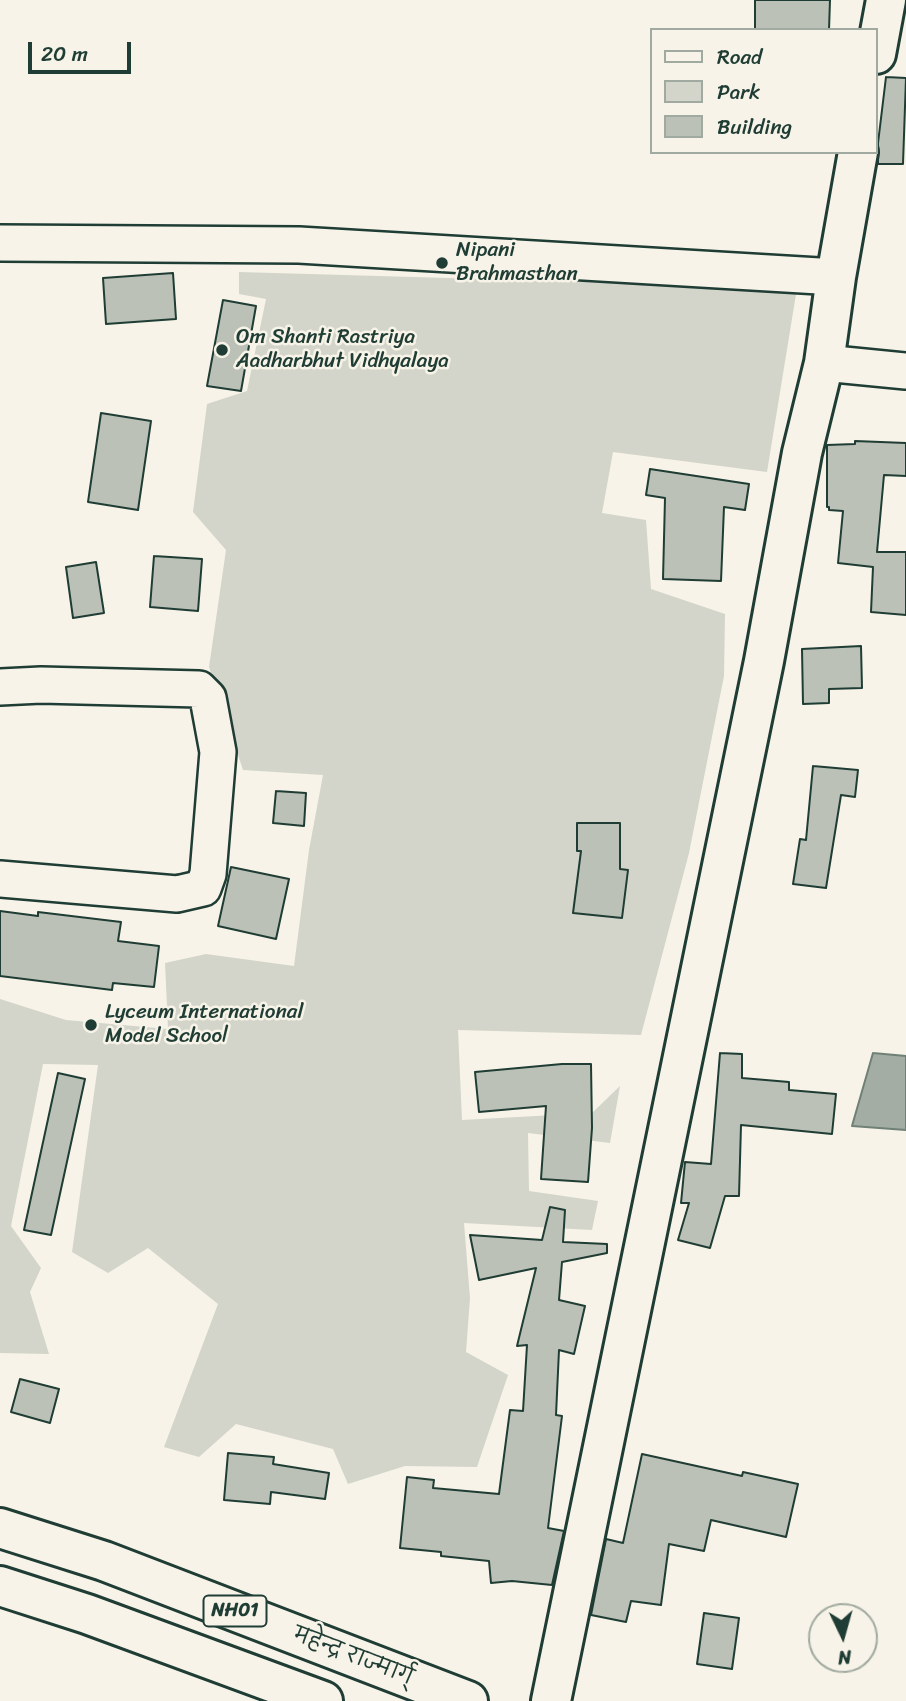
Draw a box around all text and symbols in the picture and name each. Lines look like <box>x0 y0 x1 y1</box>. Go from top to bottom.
scale bar <box>32 28 135 72</box>
legend <box>650 28 878 154</box>
text: 20 m <box>41 35 88 73</box>
text: Road <box>717 38 762 76</box>
text: Park <box>717 73 760 111</box>
text: Building <box>717 108 792 146</box>
place label: Nipani Brahmasthan <box>456 238 578 288</box>
marker: Nipani Brahmasthan <box>434 255 450 271</box>
place label: Om Shanti Rastriya Aadharbhut Vidhyalaya <box>236 325 449 375</box>
marker: Om Shanti Rastriya Aadharbhut Vidhyalaya <box>214 342 230 358</box>
place label: Lyceum International Model School <box>105 1000 303 1050</box>
marker: Lyceum International Model School <box>83 1017 99 1033</box>
road number: NH01 <box>204 1596 266 1626</box>
north arrow <box>808 1603 878 1673</box>
street label: महेन्द्र राज्मार्ग् <box>289 1623 417 1691</box>
text: N <box>837 1640 853 1674</box>

